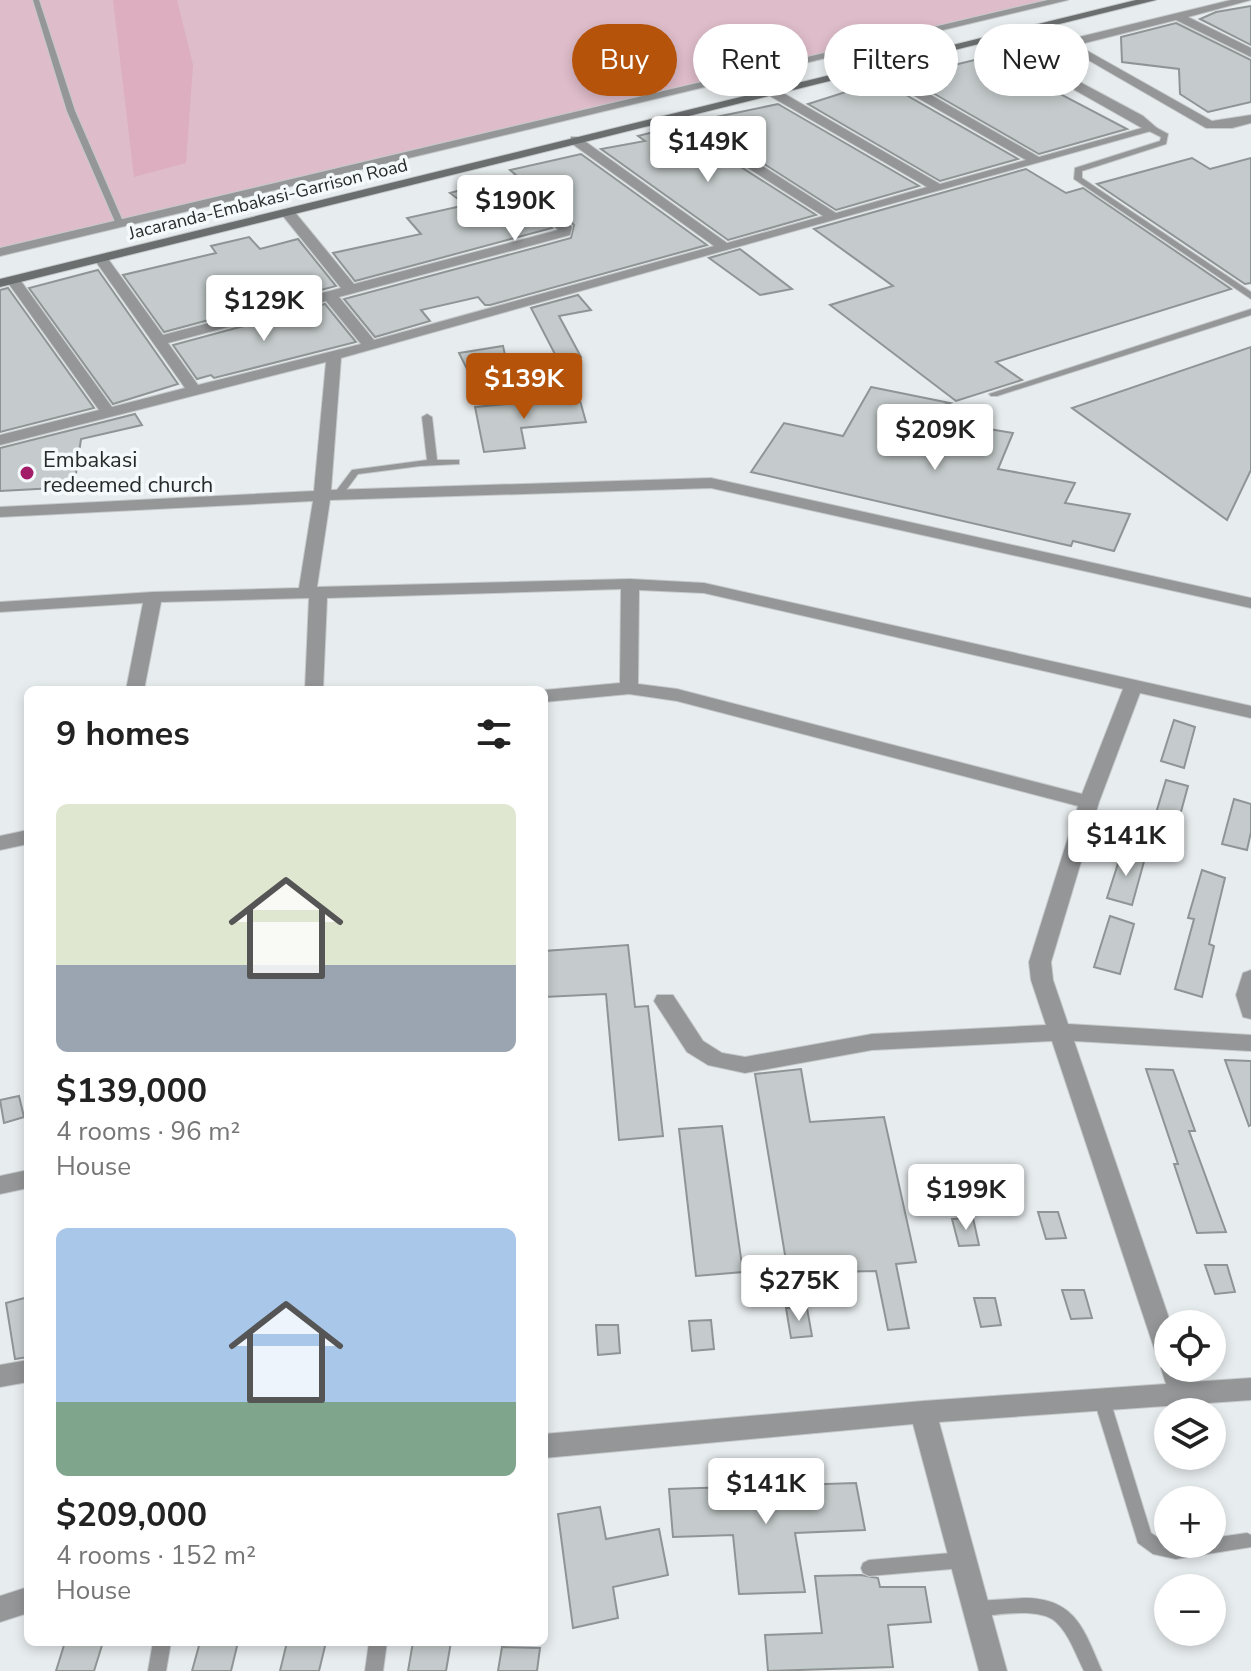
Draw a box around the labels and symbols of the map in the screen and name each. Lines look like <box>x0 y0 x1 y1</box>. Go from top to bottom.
pin: $149K <box>652 116 764 184</box>
street label: Jacaranda-Embakasi-Garrison Road <box>125 153 410 246</box>
pin: $190K <box>459 175 571 243</box>
pin: $129K <box>208 275 320 343</box>
pin: $139K <box>468 353 580 421</box>
pin: $209K <box>879 404 991 472</box>
place label: Embakasi redeemed church <box>43 445 213 500</box>
marker: Embakasi redeemed church <box>18 464 36 482</box>
pin: $141K <box>1070 810 1182 878</box>
pin: $199K <box>910 1164 1022 1232</box>
pin: $275K <box>743 1255 855 1323</box>
pin: $141K <box>710 1458 822 1526</box>

